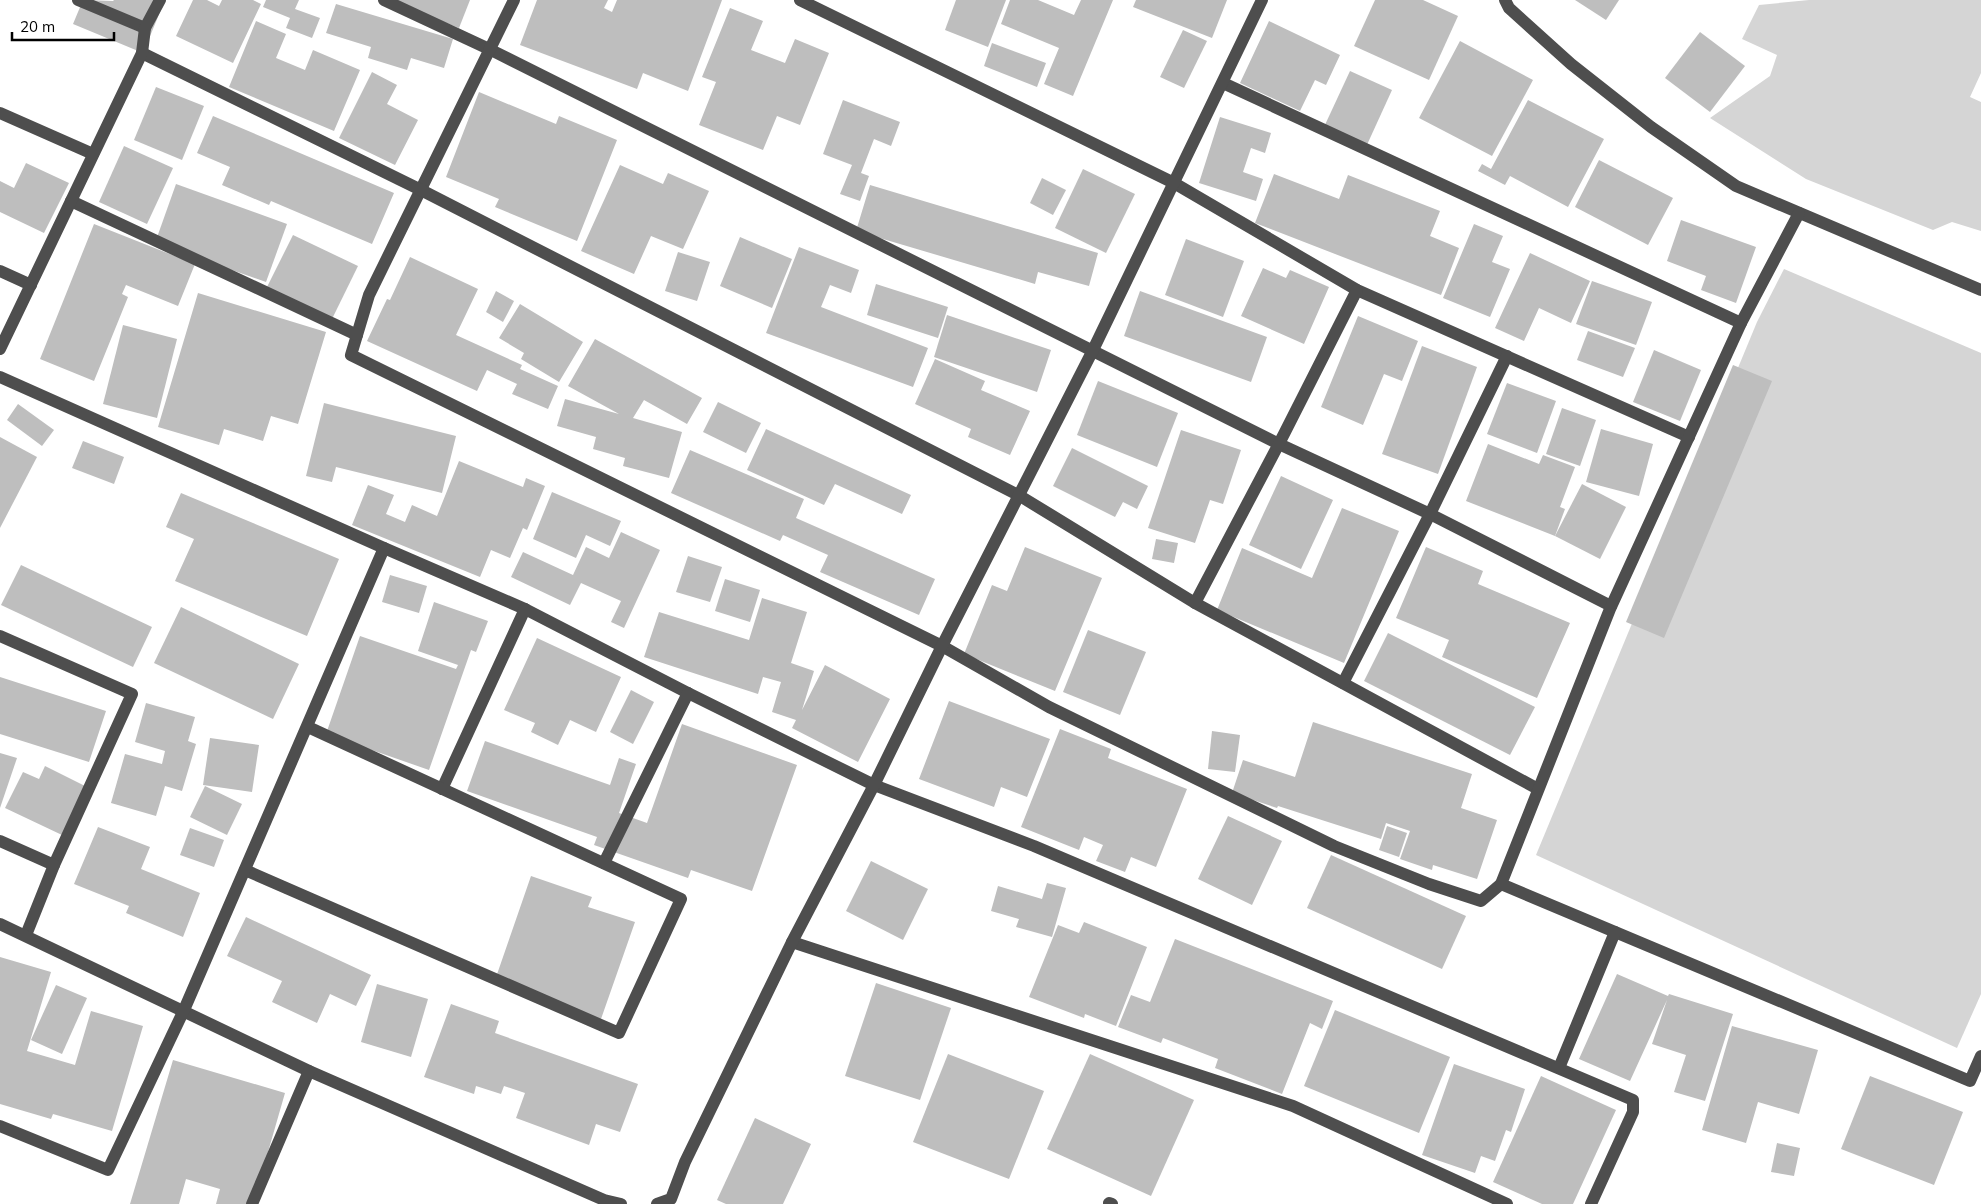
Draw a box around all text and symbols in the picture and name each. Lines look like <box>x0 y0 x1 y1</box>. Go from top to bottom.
scale bar <box>12 10 115 42</box>
text: 20 m <box>20 17 55 36</box>

